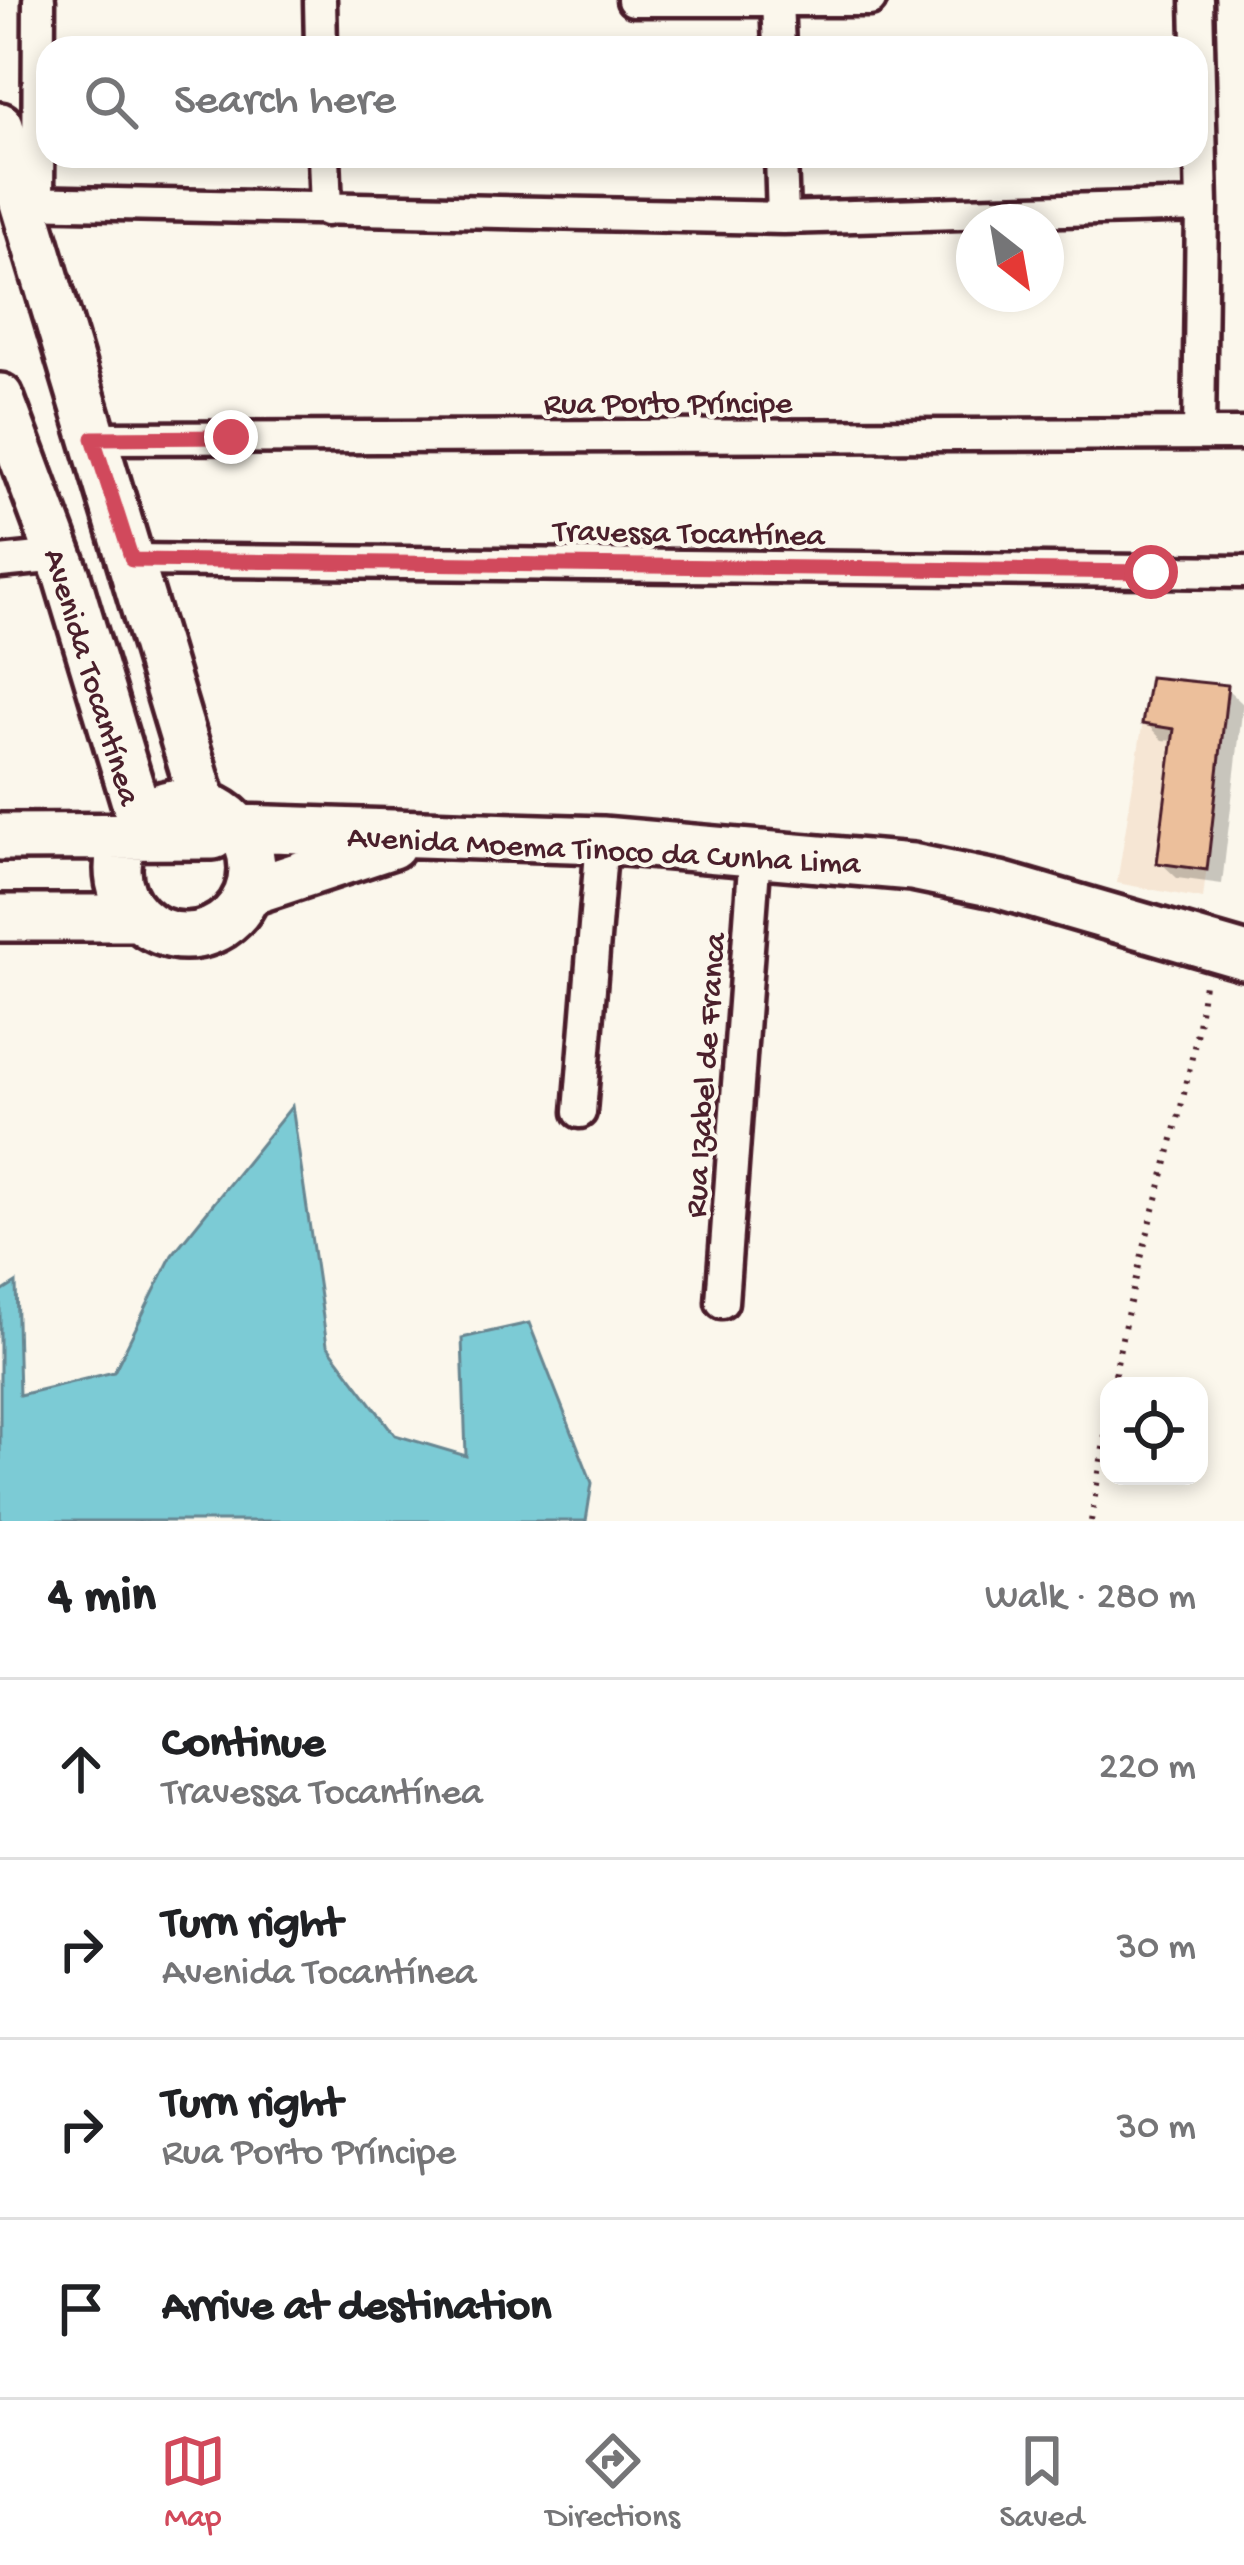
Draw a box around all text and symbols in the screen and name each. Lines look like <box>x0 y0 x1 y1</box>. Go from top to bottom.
search box <box>36 36 1208 168</box>
icon: search <box>78 69 144 135</box>
text: Search here <box>174 76 396 129</box>
north arrow <box>956 204 1064 312</box>
street label: Rua Porto Príncipe <box>544 387 793 425</box>
route end <box>204 410 258 464</box>
street label: Travessa Tocantínea <box>551 515 827 557</box>
street label: Avenida Tocantínea <box>32 545 147 812</box>
route start <box>1124 545 1178 599</box>
street label: Avenida Moema Tinoco da Cunha Lima <box>346 821 863 886</box>
street label: Rua Izabel de Franca <box>679 930 737 1219</box>
map controls <box>1100 1377 1208 1485</box>
button: locate <box>1100 1377 1208 1485</box>
text: 4 min <box>48 1569 156 1629</box>
text: Walk · 280 m <box>985 1576 1196 1622</box>
text: Continue <box>162 1719 325 1772</box>
icon: ahead <box>48 1736 114 1802</box>
text: 220 m <box>1099 1746 1196 1792</box>
text: Travessa Tocantínea <box>162 1772 483 1818</box>
text: Turn right <box>162 1899 342 1952</box>
icon: right <box>48 1916 114 1982</box>
text: 30 m <box>1117 1926 1196 1972</box>
text: Avenida Tocantínea <box>162 1952 476 1998</box>
text: Turn right <box>162 2079 342 2132</box>
icon: right <box>48 2096 114 2162</box>
text: 30 m <box>1117 2106 1196 2152</box>
text: Rua Porto Príncipe <box>162 2132 456 2178</box>
icon: arrive <box>48 2276 114 2342</box>
text: Arrive at destination <box>162 2282 551 2335</box>
tab: Map <box>160 2428 226 2538</box>
tab: Directions <box>546 2428 680 2538</box>
tab: Saved <box>1000 2428 1084 2538</box>

